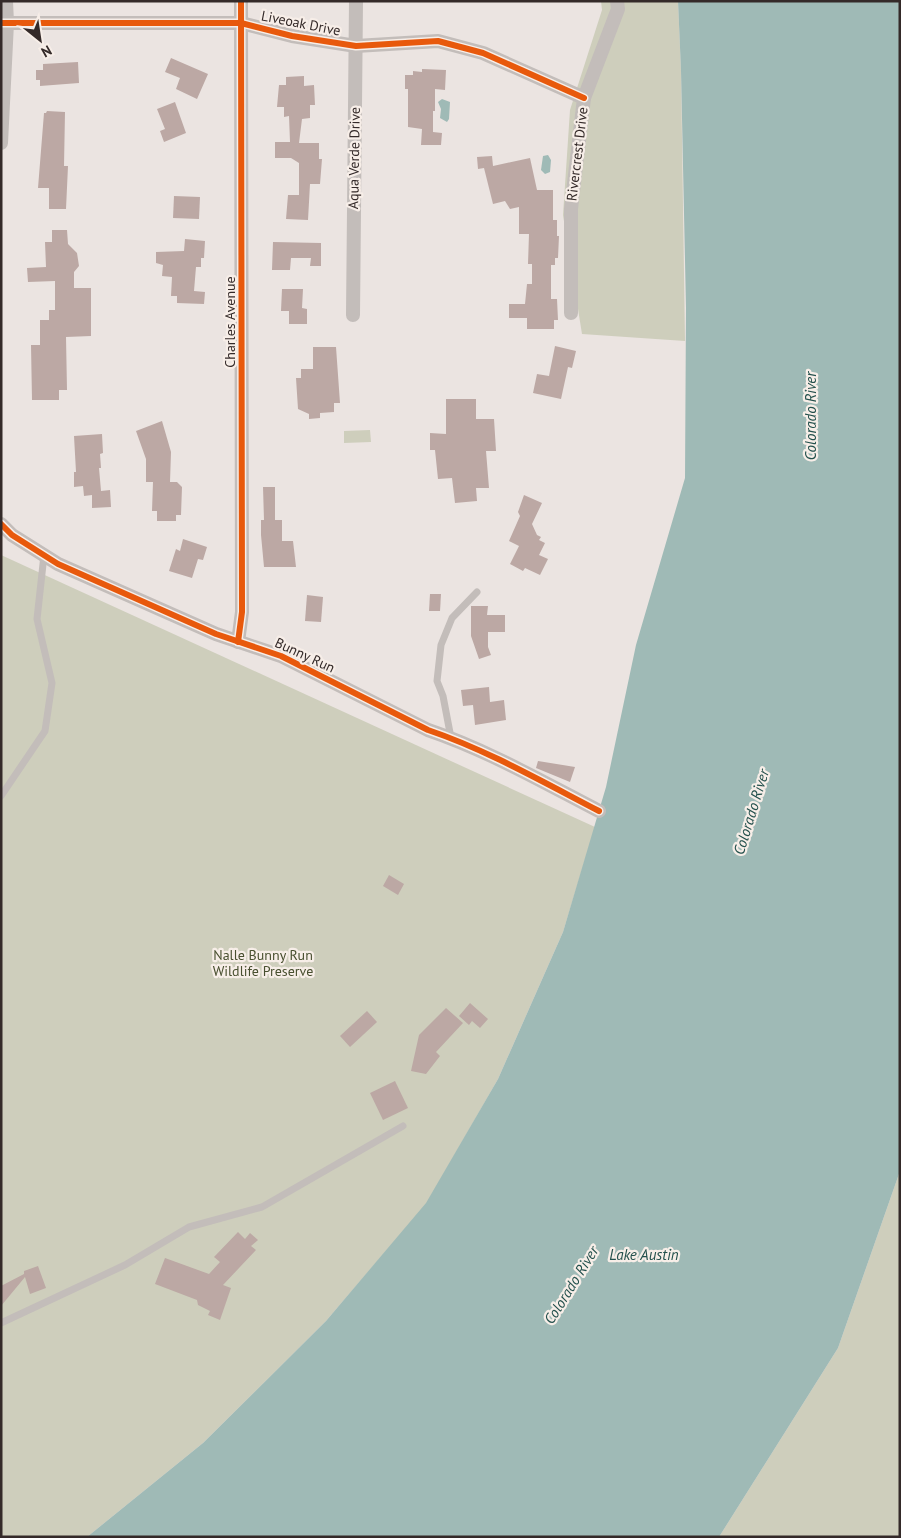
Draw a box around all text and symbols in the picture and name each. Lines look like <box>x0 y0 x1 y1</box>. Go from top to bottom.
street label: Liveoak Drive <box>260 6 342 40</box>
north arrow <box>15 15 65 65</box>
text: N <box>38 41 55 61</box>
street label: Rivercrest Drive <box>562 106 592 202</box>
street label: Aqua Verde Drive <box>344 107 364 209</box>
street label: Charles Avenue <box>221 276 239 368</box>
water label: Colorado River <box>801 371 820 460</box>
street label: Bunny Run <box>272 633 338 677</box>
water label: Colorado River <box>729 766 773 857</box>
park label: Nalle Bunny Run Wildlife Preserve <box>213 946 313 980</box>
water label: Colorado River <box>540 1242 603 1328</box>
water label: Lake Austin <box>609 1245 679 1264</box>

